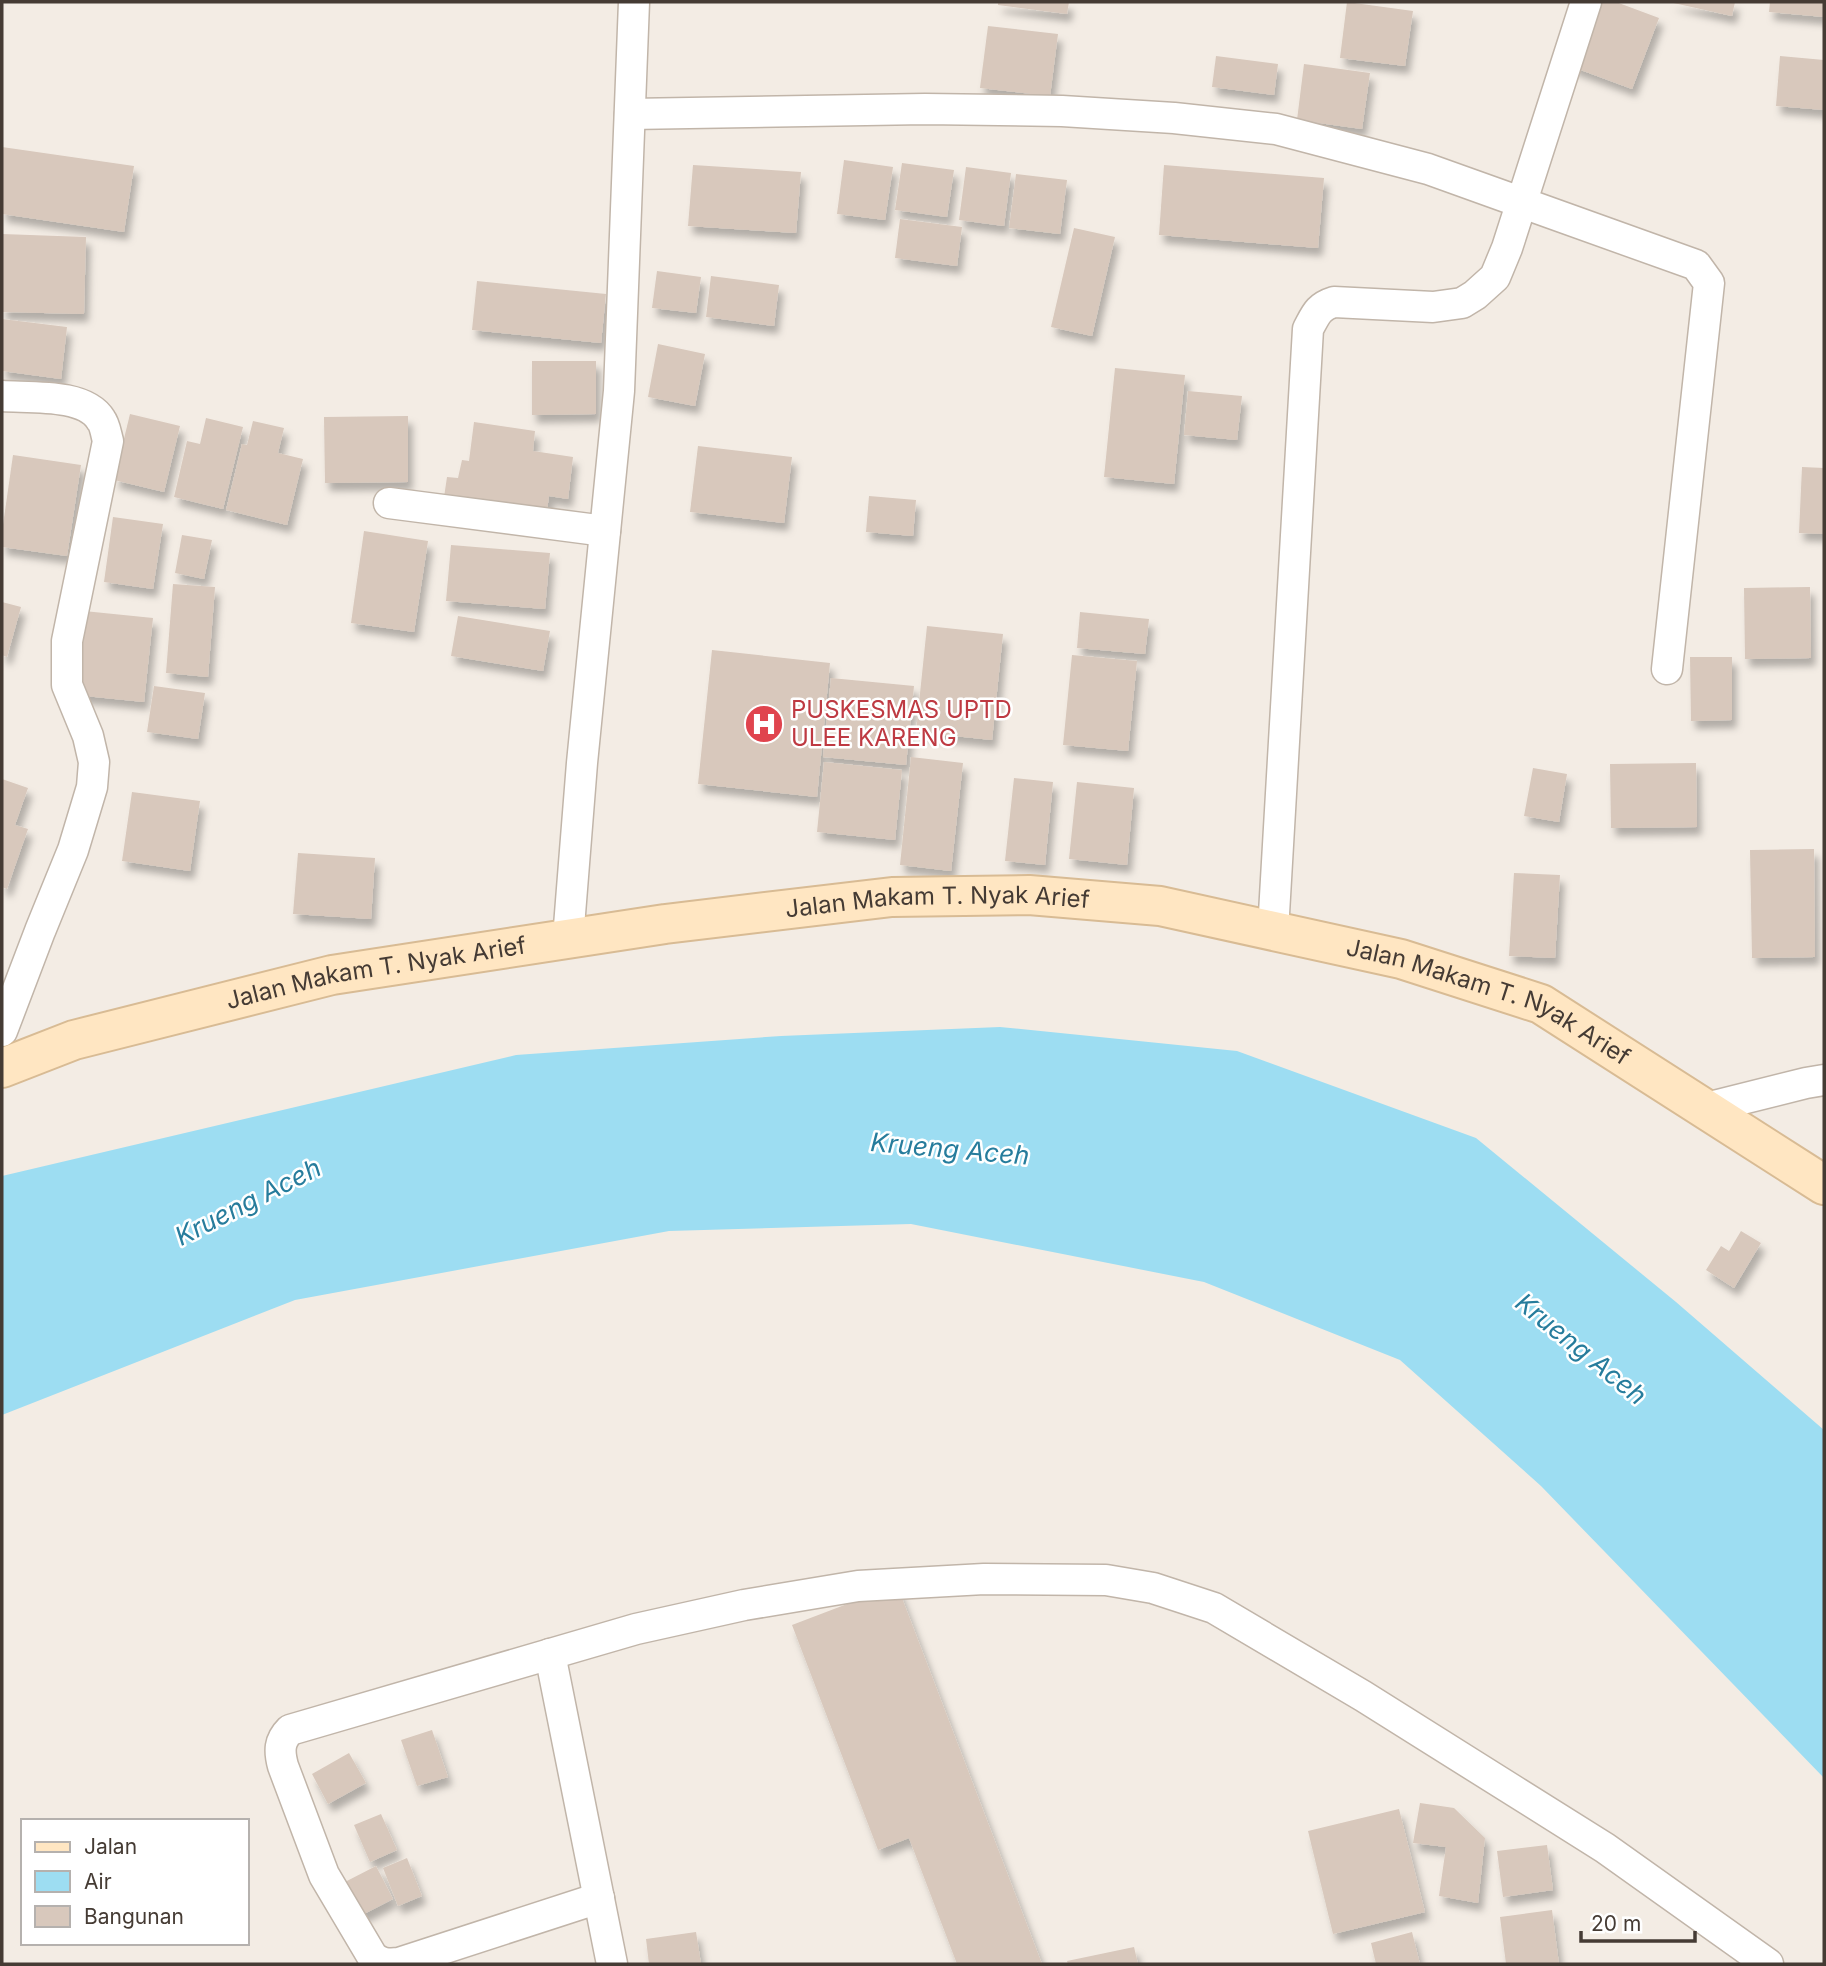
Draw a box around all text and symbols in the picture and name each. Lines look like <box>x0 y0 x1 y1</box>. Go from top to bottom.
place label: PUSKESMAS UPTD ULEE KARENG <box>791 695 1012 752</box>
hospital icon: PUSKESMAS UPTD ULEE KARENG <box>743 703 785 745</box>
street label: Jalan Makam T. Nyak Arief <box>784 880 1091 924</box>
street label: Jalan Makam T. Nyak Arief <box>223 930 528 1015</box>
street label: Jalan Makam T. Nyak Arief <box>1344 932 1635 1071</box>
water label: Krueng Aceh <box>869 1126 1031 1171</box>
water label: Krueng Aceh <box>170 1152 326 1252</box>
water label: Krueng Aceh <box>1510 1286 1653 1411</box>
legend <box>21 1819 248 1945</box>
text: Jalan <box>84 1834 137 1859</box>
text: Air <box>84 1869 112 1894</box>
scale bar <box>1581 1899 1695 1943</box>
text: Bangunan <box>84 1904 184 1929</box>
text: 20 m <box>1591 1911 1641 1936</box>

